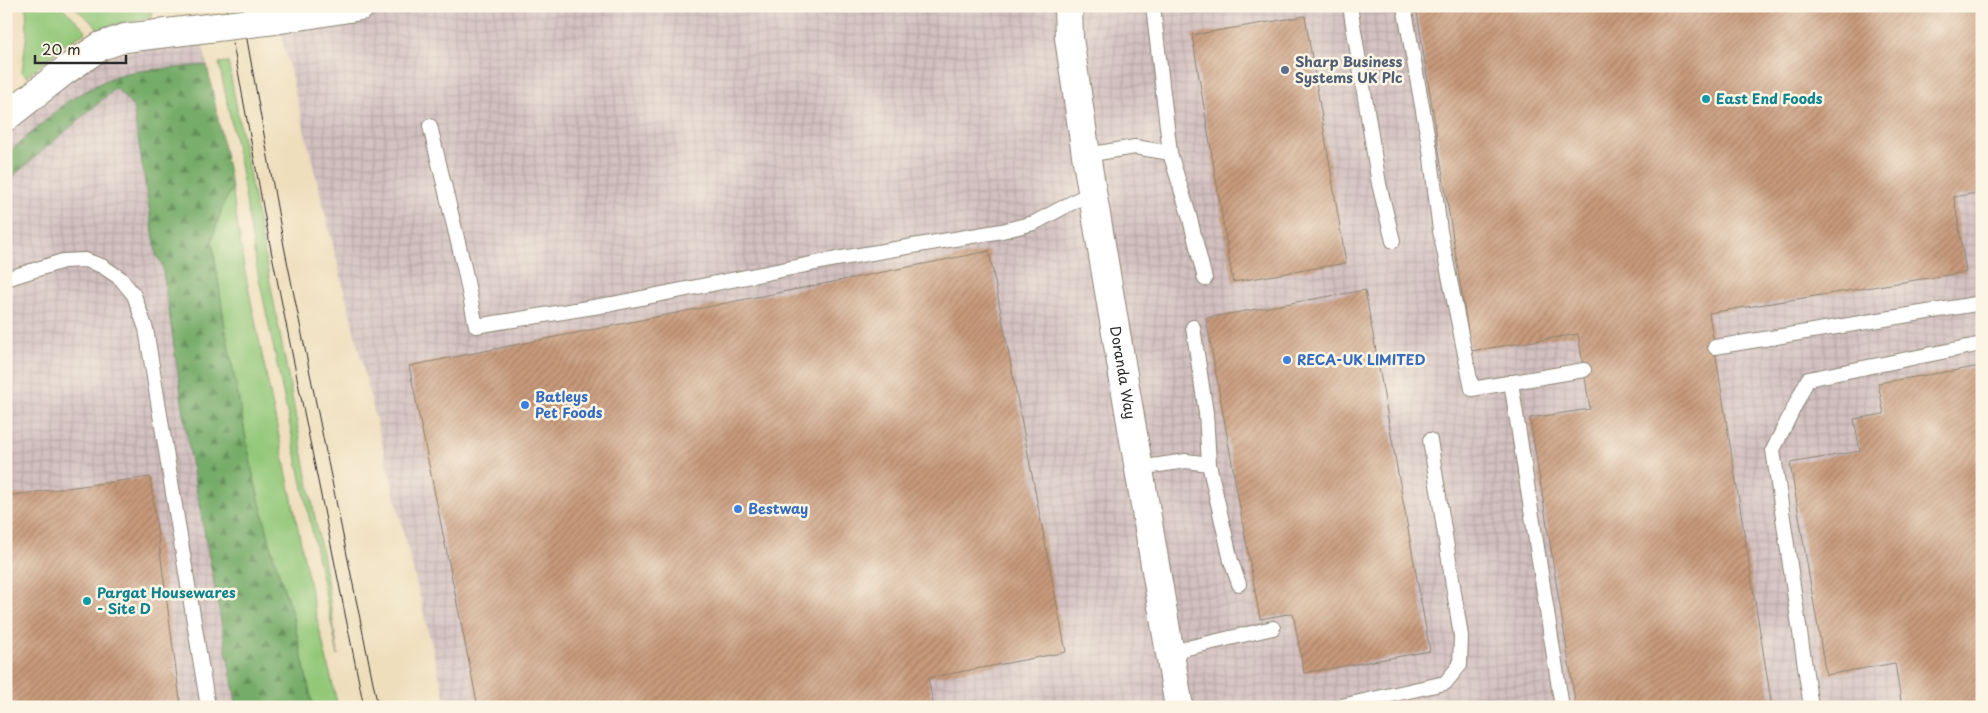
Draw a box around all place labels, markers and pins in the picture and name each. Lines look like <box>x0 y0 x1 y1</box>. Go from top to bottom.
place label: Sharp Business Systems UK Plc <box>1295 51 1403 88</box>
marker: Sharp Business Systems UK Plc <box>1279 64 1291 76</box>
place label: East End Foods <box>1716 88 1823 109</box>
marker: East End Foods <box>1700 93 1712 105</box>
place label: RECA-UK LIMITED <box>1297 349 1426 370</box>
marker: RECA-UK LIMITED <box>1281 354 1293 366</box>
place label: Batleys Pet Foods <box>535 386 603 423</box>
marker: Batleys Pet Foods <box>519 399 531 411</box>
place label: Bestway <box>748 498 808 519</box>
marker: Bestway <box>732 503 744 515</box>
place label: Pargat Housewares - Site D <box>97 582 236 619</box>
marker: Pargat Housewares - Site D <box>81 595 93 607</box>

